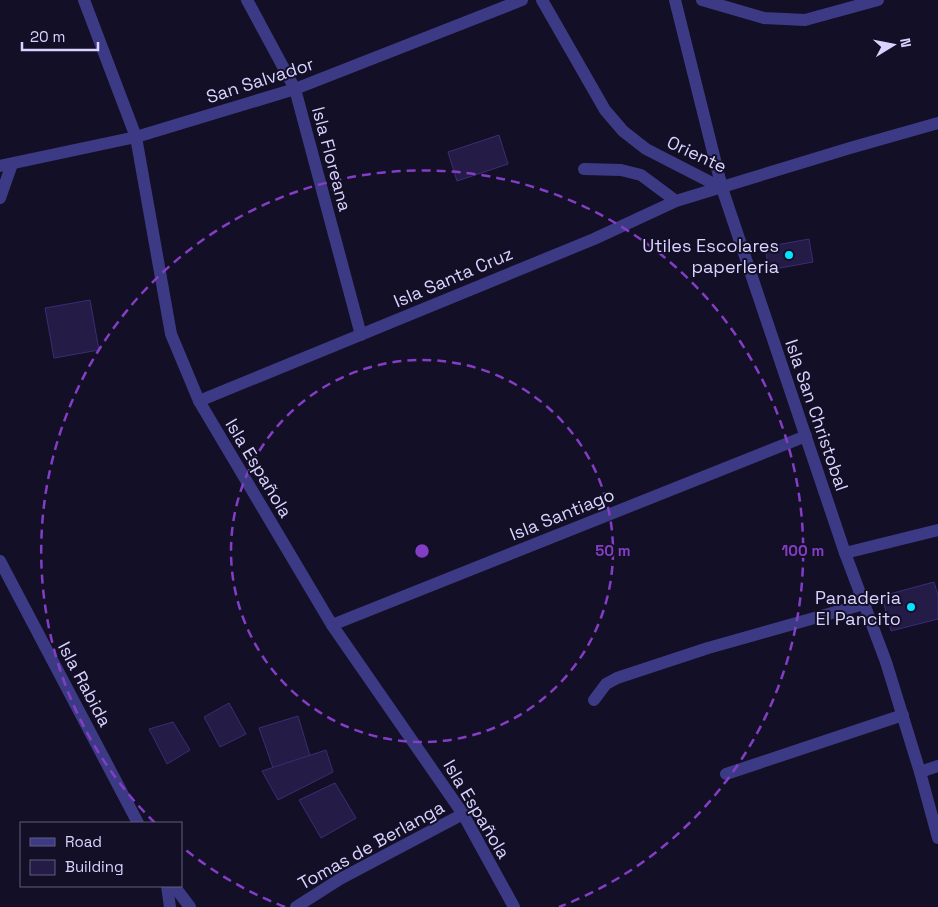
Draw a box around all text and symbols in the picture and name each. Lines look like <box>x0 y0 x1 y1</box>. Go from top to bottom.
scale bar <box>22 20 99 52</box>
north arrow <box>868 20 918 70</box>
text: 20 m <box>30 27 65 46</box>
text: N <box>896 37 915 49</box>
street label: San Salvador <box>203 52 317 108</box>
street label: Isla Floreana <box>307 104 357 214</box>
street label: Oriente <box>663 130 731 178</box>
place label: Utiles Escolares paperleria <box>642 234 779 278</box>
street label: Isla Santa Cruz <box>390 242 516 312</box>
marker: Utiles Escolares paperleria <box>783 249 795 261</box>
street label: Isla San Christobal <box>780 336 854 494</box>
street label: Isla Española <box>220 414 298 522</box>
street label: Isla Santiago <box>506 483 618 545</box>
text: 50 m <box>595 541 631 560</box>
text: 100 m <box>782 541 824 560</box>
centre of rings <box>413 542 431 560</box>
place label: Panaderia El Pancito <box>815 586 901 630</box>
marker: Panaderia El Pancito <box>905 601 917 613</box>
street label: Isla Rabida <box>53 638 117 730</box>
street label: Isla Española <box>438 755 516 863</box>
street label: Tomas de Berlanga <box>294 795 448 895</box>
legend <box>20 822 182 887</box>
text: Road <box>65 832 102 851</box>
text: Building <box>65 857 124 876</box>

